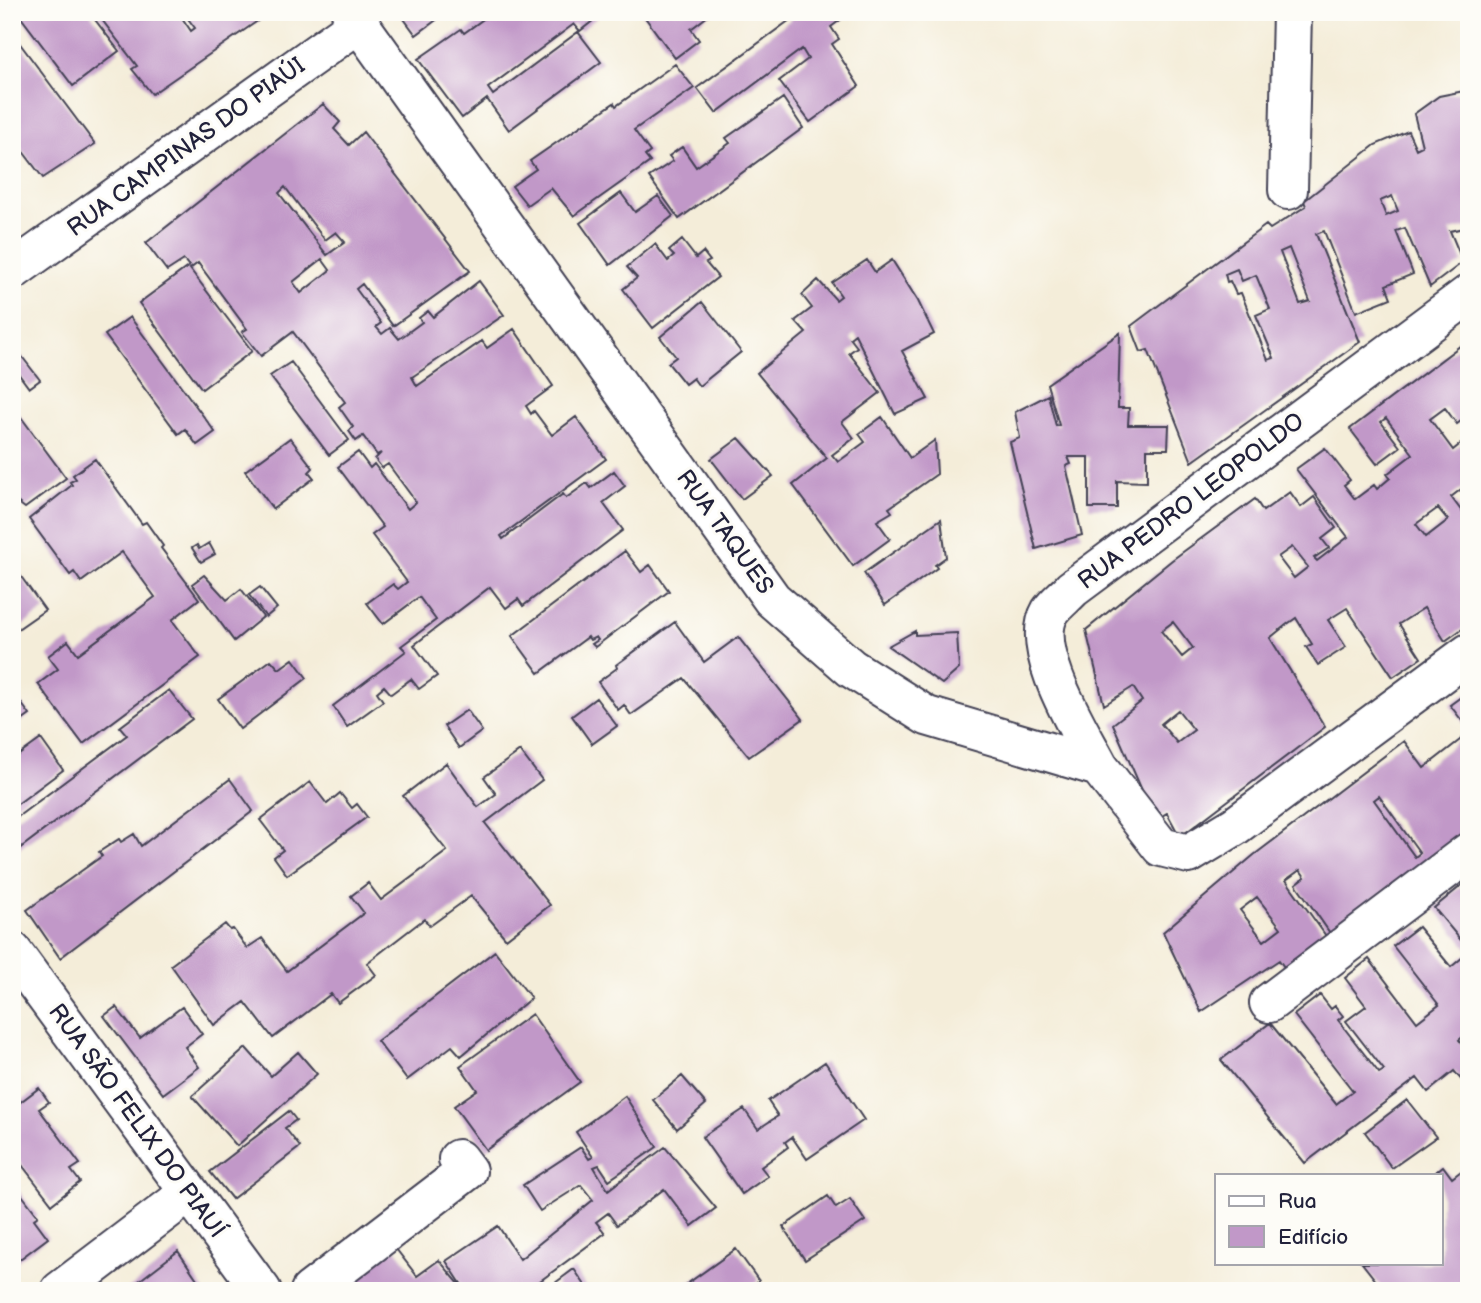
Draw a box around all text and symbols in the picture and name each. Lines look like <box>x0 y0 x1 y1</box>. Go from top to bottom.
street label: RUA CAMPINAS DO PIAÚI <box>61 50 311 243</box>
street label: RUA PEDRO LEOPOLDO <box>1072 406 1310 596</box>
street label: RUA TAQUES <box>670 464 780 600</box>
street label: RUA SÃO FELIX DO PIAUÍ <box>42 998 233 1244</box>
legend <box>1215 1174 1442 1264</box>
text: Rua <box>1278 1189 1317 1214</box>
text: Edifício <box>1278 1225 1348 1250</box>

